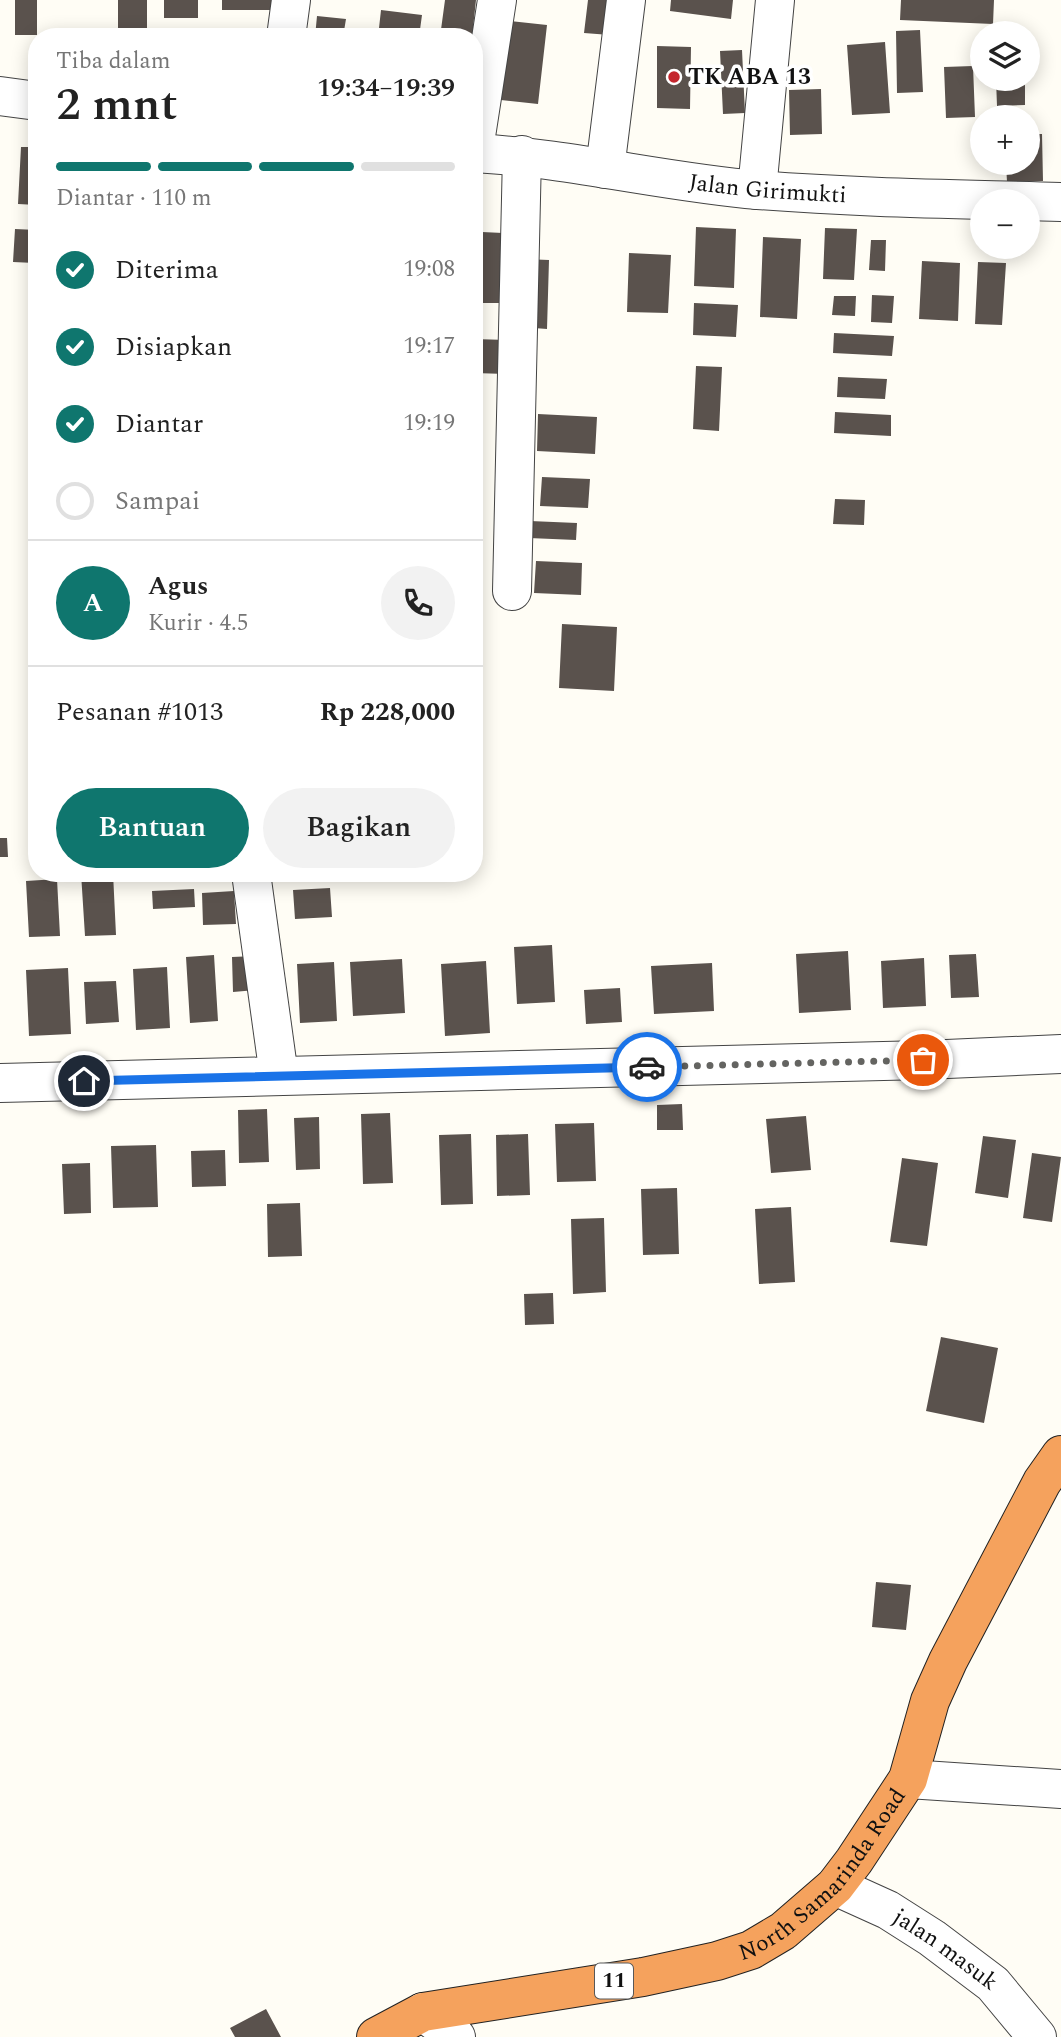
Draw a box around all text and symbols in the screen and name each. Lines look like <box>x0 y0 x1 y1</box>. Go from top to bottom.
map controls <box>970 21 1040 259</box>
button: layers <box>970 21 1040 91</box>
text: Tiba dalam <box>56 44 170 79</box>
place label: TK ABA 13 <box>688 60 811 95</box>
text: 19:34–19:39 <box>317 68 455 108</box>
marker: TK ABA 13 <box>666 69 682 85</box>
text: 2 mnt <box>56 70 178 140</box>
button: + <box>970 105 1040 175</box>
street label: Jalan Girimukti <box>686 164 847 213</box>
text: Diantar · 110 m <box>56 181 211 216</box>
button: − <box>970 189 1040 259</box>
text: Diterima <box>115 250 218 290</box>
icon: check <box>56 251 94 289</box>
text: 19:08 <box>403 252 455 287</box>
text: Disiapkan <box>115 327 232 367</box>
icon: check <box>56 328 94 366</box>
text: 19:17 <box>403 329 455 364</box>
text: Diantar <box>115 404 203 444</box>
icon: check <box>56 405 94 443</box>
text: 19:19 <box>403 406 455 441</box>
text: Sampai <box>115 481 200 521</box>
text: Agus <box>148 566 208 606</box>
button: phone <box>381 566 455 640</box>
text: A <box>83 583 103 623</box>
text: Kurir · 4.5 <box>148 606 248 641</box>
text: Pesanan #1013 <box>56 692 223 732</box>
text: Rp 228,000 <box>320 692 455 732</box>
button: Bantuan <box>56 788 249 868</box>
button: Bagikan <box>263 788 455 868</box>
pin <box>893 1030 953 1090</box>
courier <box>612 1032 682 1102</box>
icon: bag <box>904 1041 942 1079</box>
icon: car <box>628 1048 666 1086</box>
pin <box>54 1051 114 1111</box>
icon: home <box>65 1062 103 1100</box>
street label: North Samarinda Road <box>734 1781 915 1970</box>
street label: jalan masuk <box>886 1900 1006 1999</box>
road number: 11 <box>595 1964 633 1998</box>

